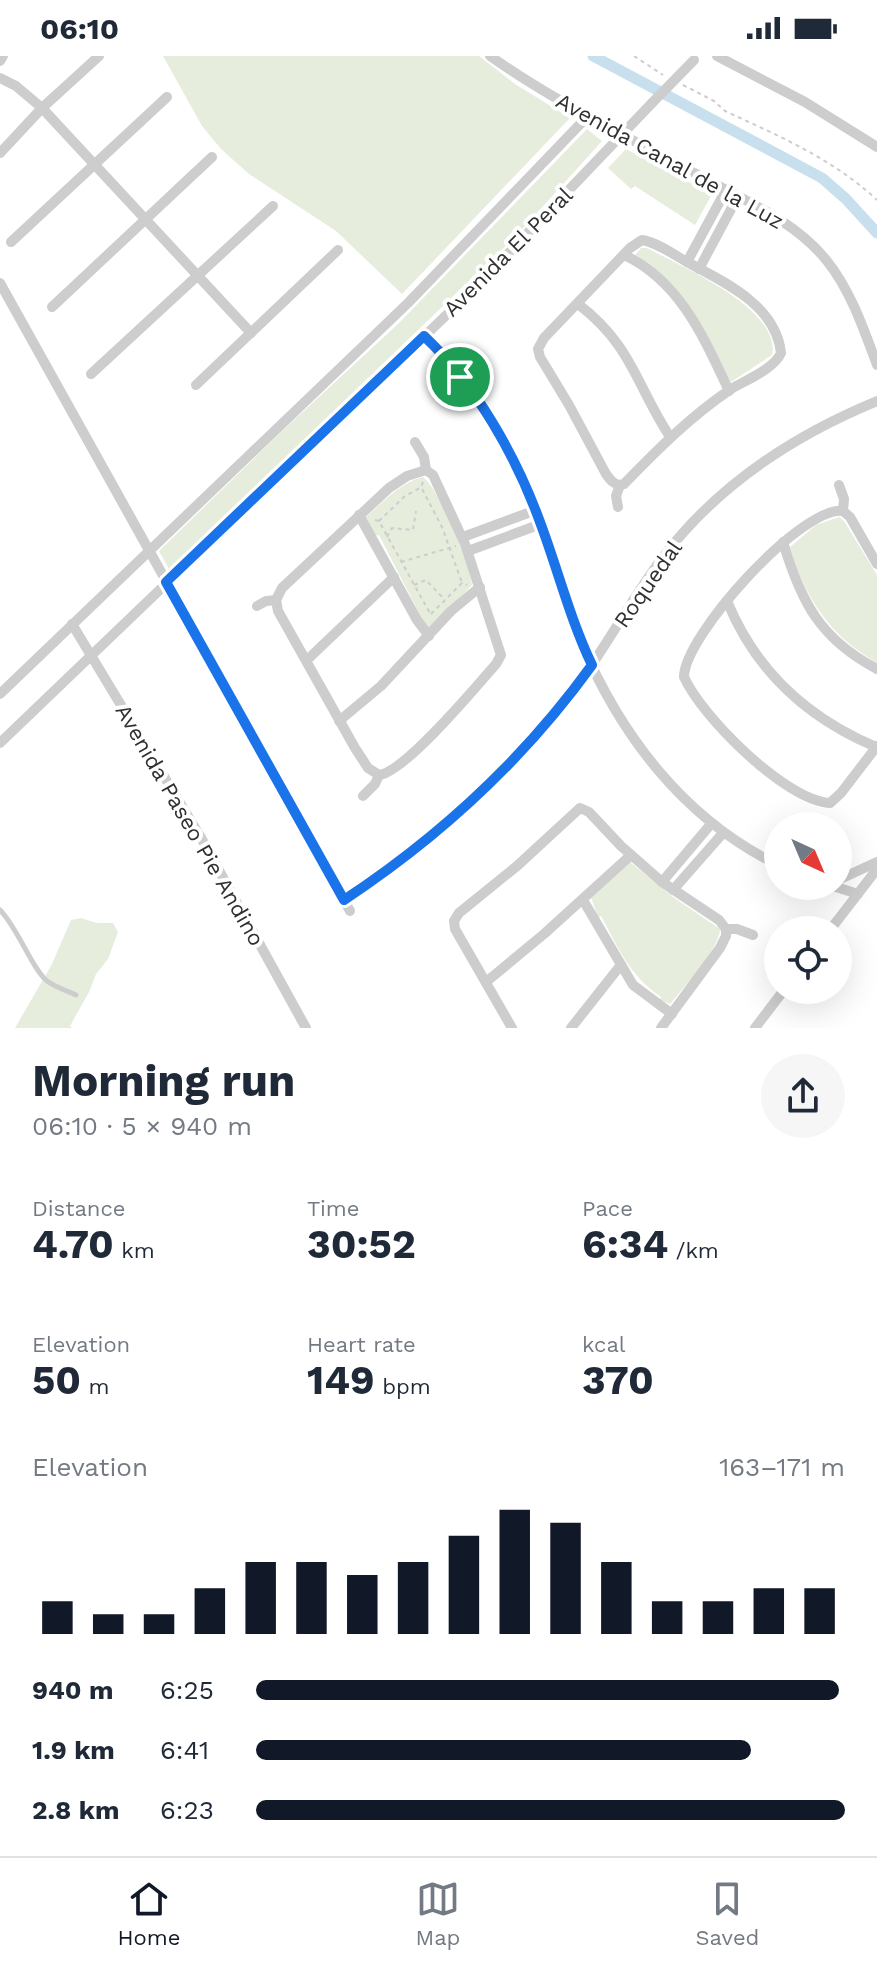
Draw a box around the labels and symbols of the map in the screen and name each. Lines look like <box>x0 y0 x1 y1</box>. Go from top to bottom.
street label: Avenida Canal de la Luz <box>552 88 788 234</box>
street label: Avenida El Peral <box>438 182 578 322</box>
pin <box>426 343 494 411</box>
street label: Roquedal <box>609 535 687 632</box>
street label: Avenida Paseo Pie Andino <box>110 700 270 950</box>
north arrow <box>764 812 852 900</box>

